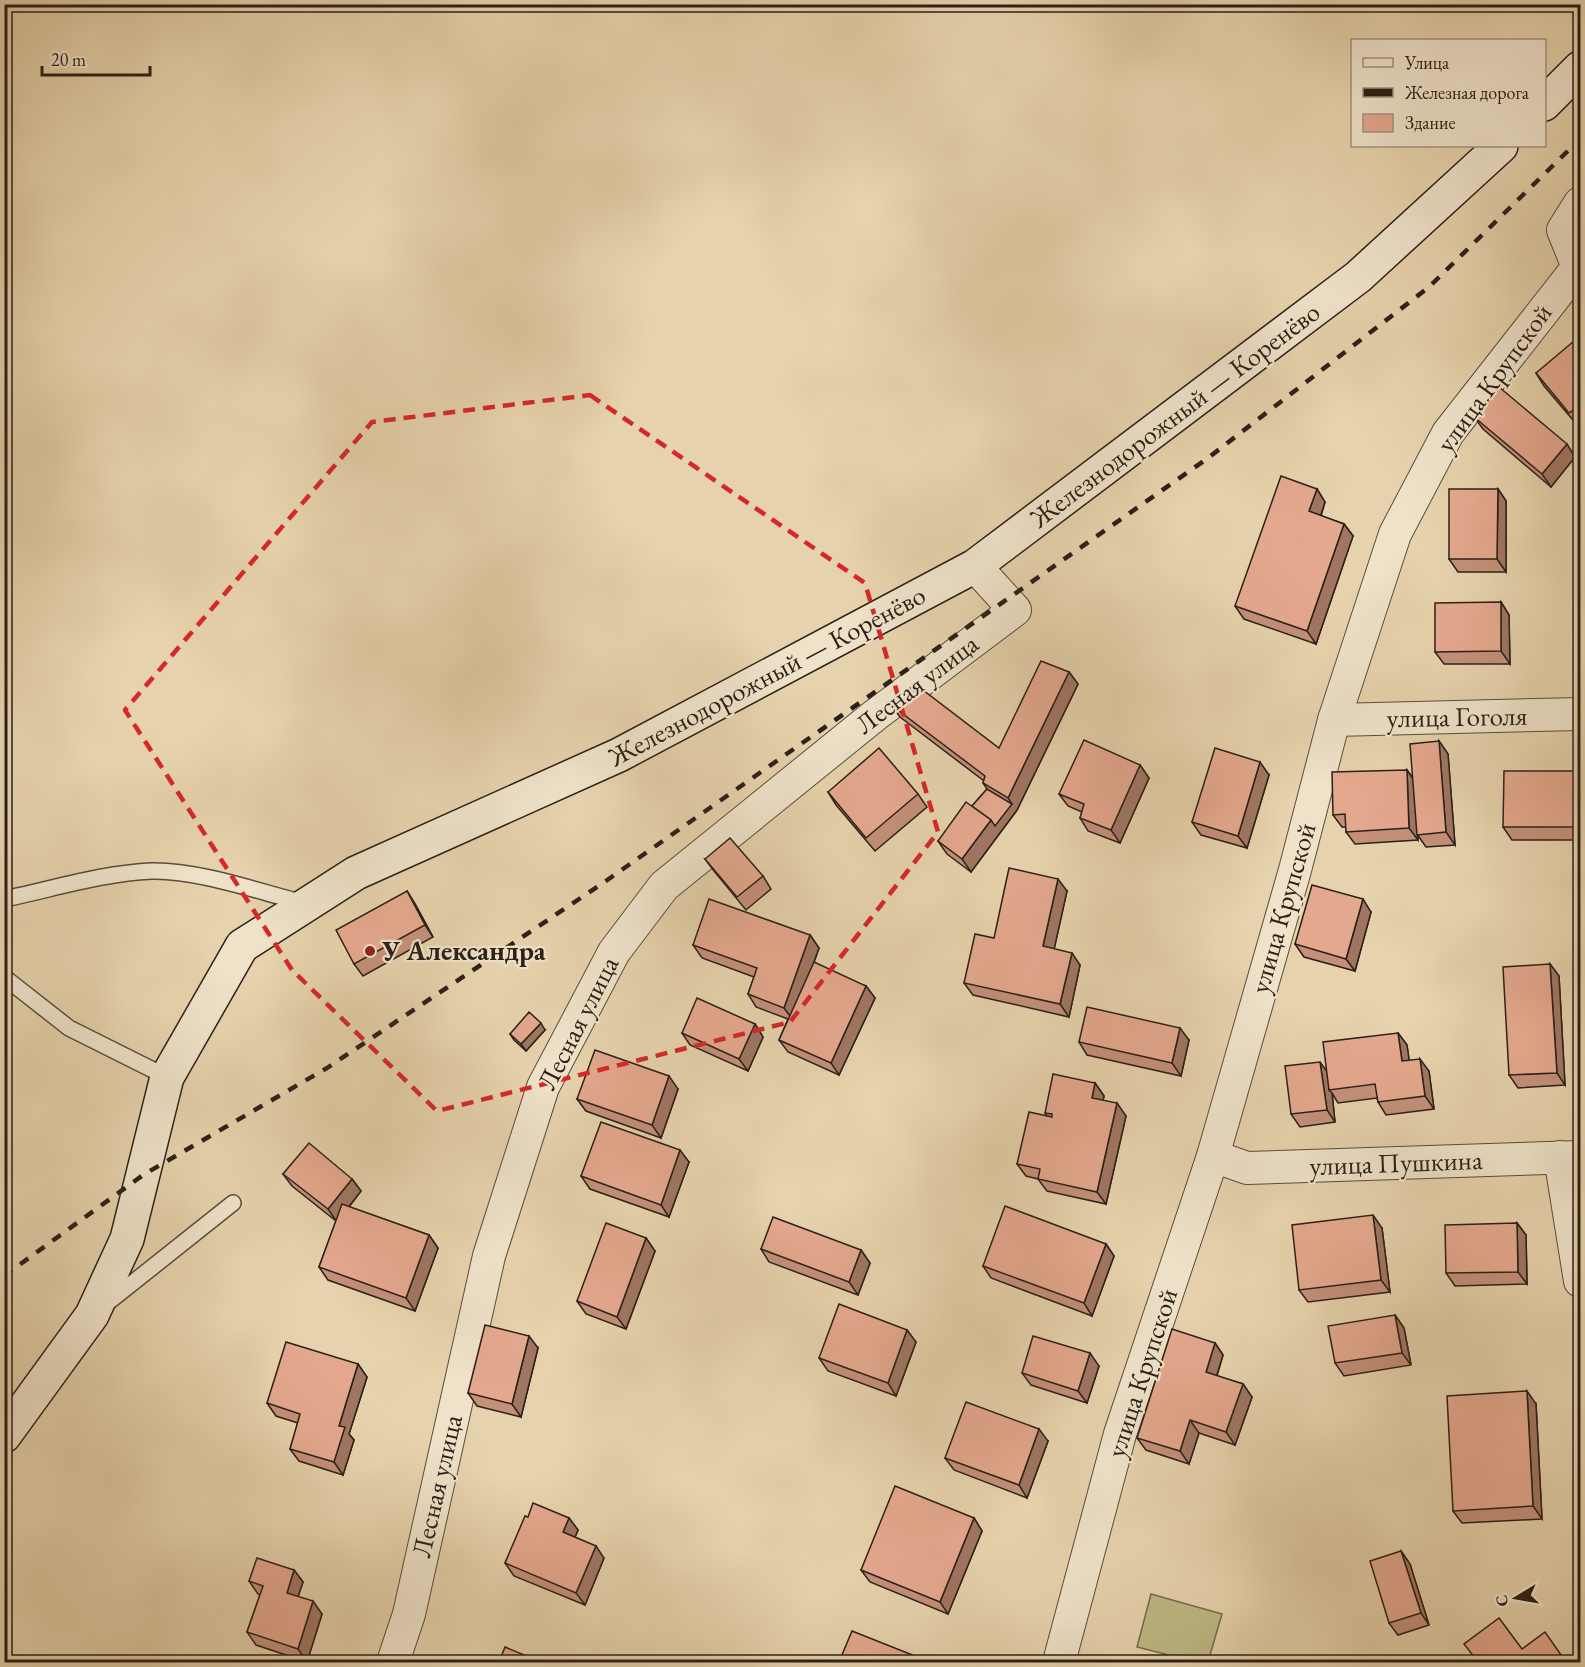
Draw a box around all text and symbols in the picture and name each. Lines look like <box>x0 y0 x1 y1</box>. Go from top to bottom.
scale bar <box>42 39 150 77</box>
legend <box>1351 39 1546 147</box>
text: 20 m <box>51 48 86 71</box>
text: Улица <box>1404 51 1450 74</box>
text: Железная дорога <box>1404 81 1530 104</box>
text: Здание <box>1405 111 1455 134</box>
street label: Железнодорожный — Коренёво <box>1022 294 1327 536</box>
street label: улица Крупской <box>1428 296 1559 459</box>
street label: Железнодорожный — Коренёво <box>601 577 931 775</box>
street label: Лесная улица <box>848 626 985 741</box>
street label: улица Гоголя <box>1386 698 1528 735</box>
street label: улица Крупской <box>1241 819 1324 997</box>
place label: У Александра <box>381 933 546 968</box>
marker: У Александра <box>363 944 377 958</box>
street label: Лесная улица <box>529 950 626 1095</box>
street label: улица Пушкина <box>1309 1142 1483 1183</box>
street label: улица Крупской <box>1098 1284 1185 1462</box>
street label: Лесная улица <box>403 1411 470 1561</box>
north arrow <box>1486 1568 1546 1628</box>
text: С <box>1490 1593 1513 1608</box>

